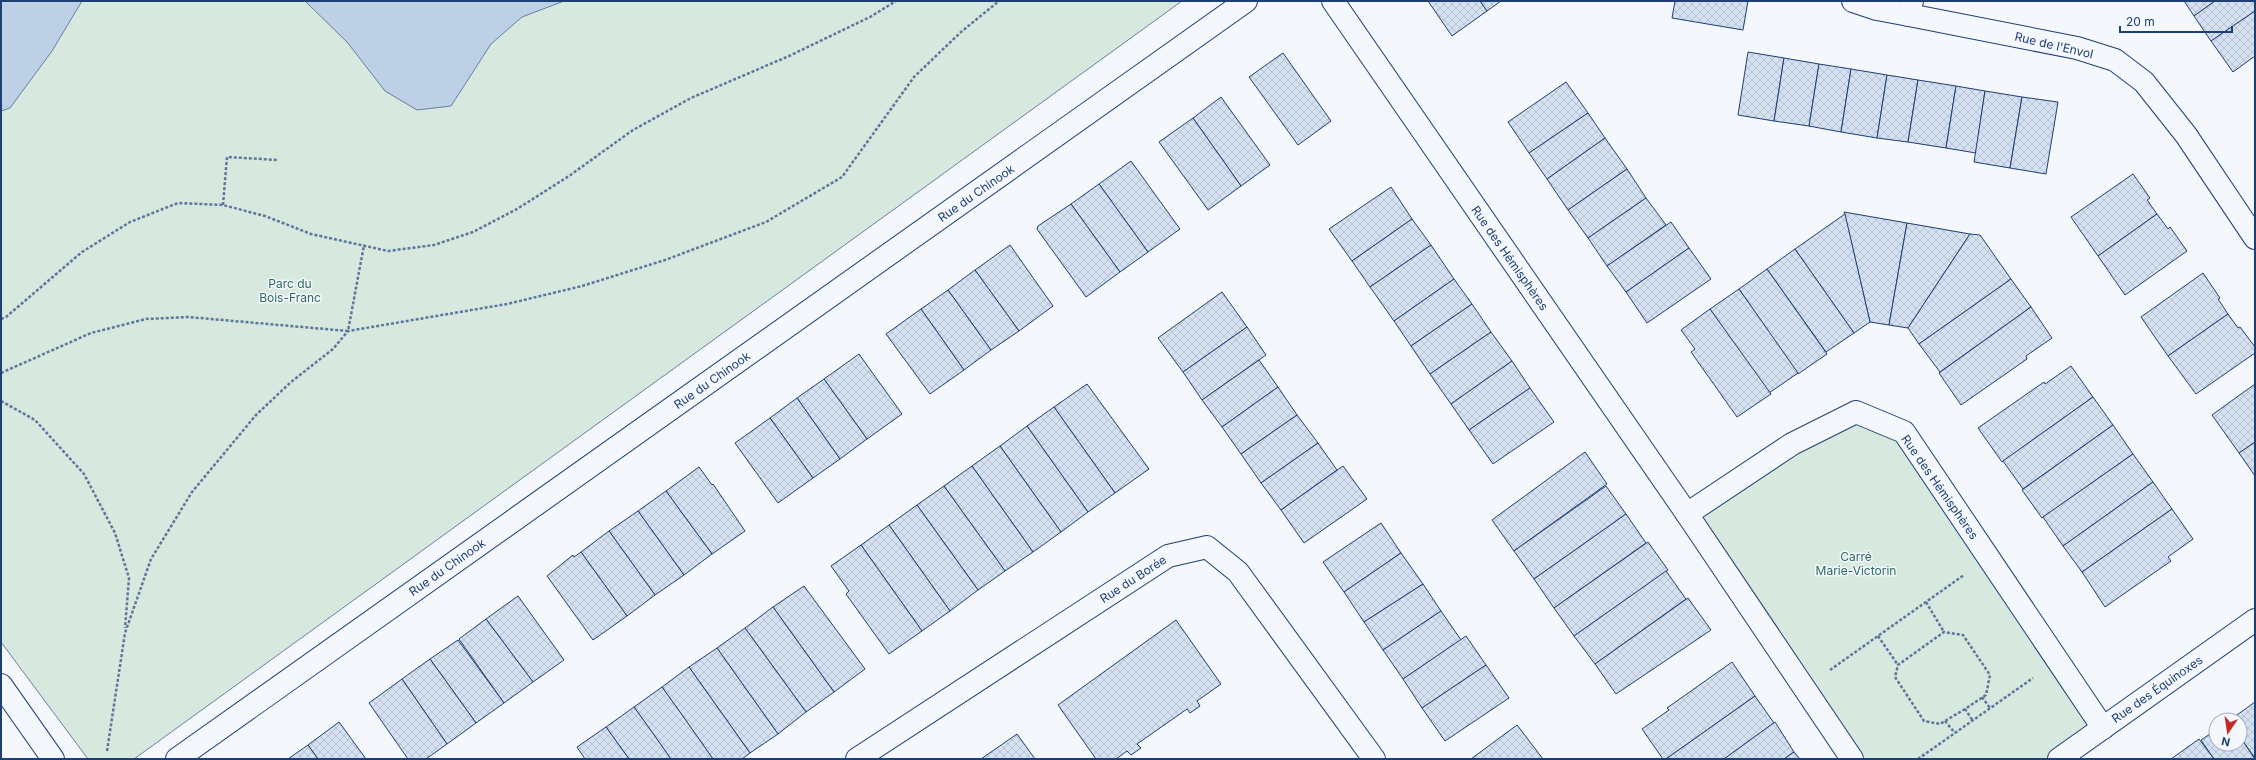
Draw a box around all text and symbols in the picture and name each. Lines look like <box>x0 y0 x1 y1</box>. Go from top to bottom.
scale bar <box>2120 8 2232 34</box>
text: 20 m <box>2126 14 2155 29</box>
street label: Rue de l'Envol <box>2013 29 2095 61</box>
street label: Rue du Chinook <box>935 161 1017 225</box>
street label: Rue des Hémisphères <box>1468 203 1552 313</box>
park label: Parc du Bois-Franc <box>259 276 321 305</box>
street label: Rue du Chinook <box>671 348 753 412</box>
street label: Rue des Hémisphères <box>1898 432 1982 542</box>
street label: Rue du Chinook <box>406 535 488 599</box>
park label: Carré Marie-Victorin <box>1816 549 1896 578</box>
street label: Rue du Borée <box>1097 552 1169 606</box>
street label: Rue des Équinoxes <box>2109 652 2205 726</box>
north arrow <box>2208 712 2248 752</box>
text: N <box>2220 734 2231 750</box>

